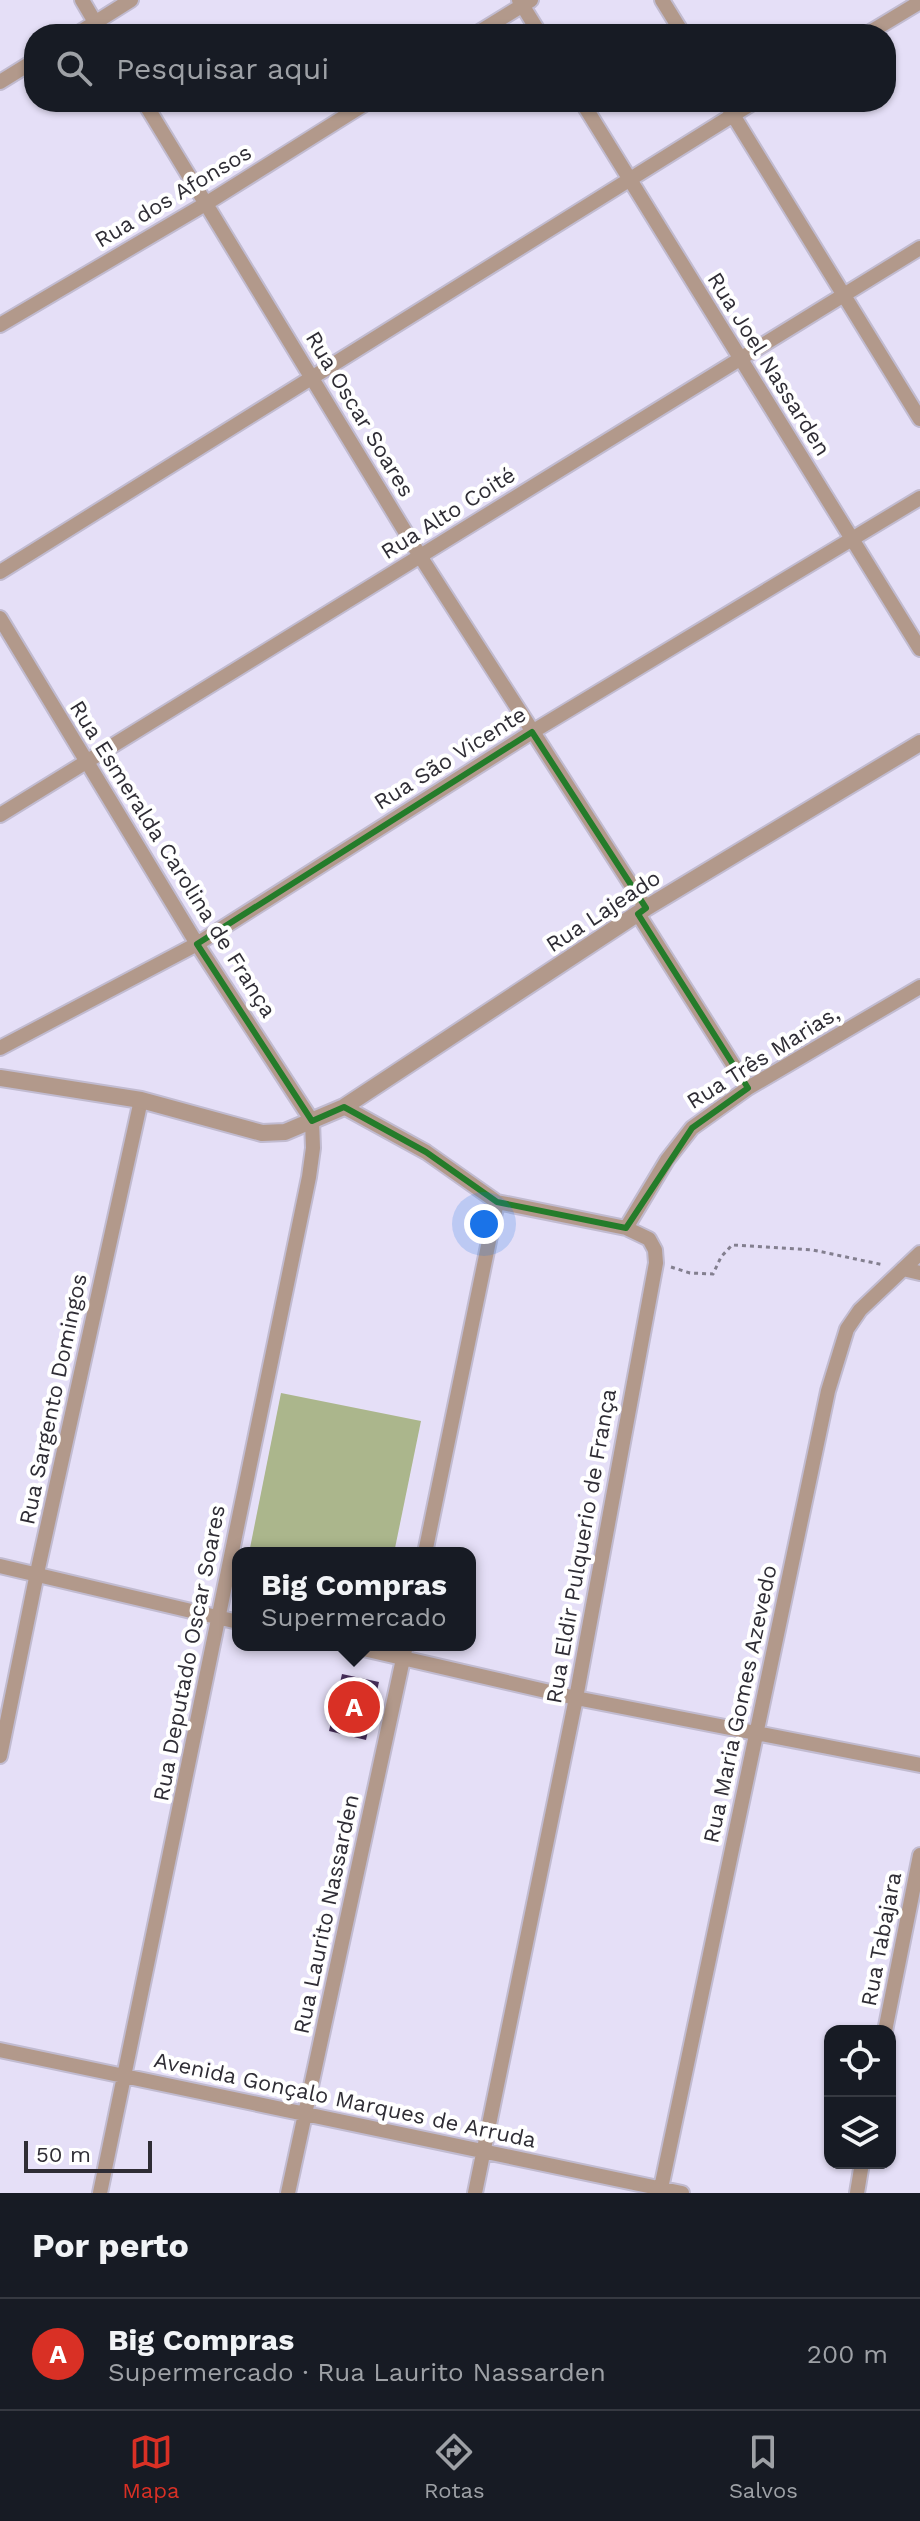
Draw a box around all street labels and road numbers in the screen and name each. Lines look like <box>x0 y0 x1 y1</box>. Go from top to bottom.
street label: Rua dos Afonsos <box>90 139 256 253</box>
street label: Rua Joel Nassarden <box>702 268 836 460</box>
street label: Rua Oscar Soares <box>301 327 419 501</box>
street label: Rua Alto Coité <box>376 462 520 564</box>
street label: Rua Esmeralda Carolina de França <box>65 696 281 1022</box>
street label: Rua São Vicente <box>370 701 530 815</box>
street label: Rua Lajeado <box>541 865 665 957</box>
street label: Rua Três Marias, <box>682 1000 844 1114</box>
street label: Rua Sargento Domingos <box>14 1271 92 1527</box>
street label: Rua Eldir Pulquerio de França <box>541 1387 621 1705</box>
street label: Rua Deputado Oscar Soares <box>148 1503 230 1803</box>
street label: Rua Maria Gomes Azevedo <box>698 1563 782 1845</box>
street label: Rua Laurito Nassarden <box>288 1792 364 2036</box>
street label: Rua Tabajara <box>856 1870 906 2008</box>
street label: Avenida Gonçalo Marques de Arruda <box>152 2047 538 2153</box>

